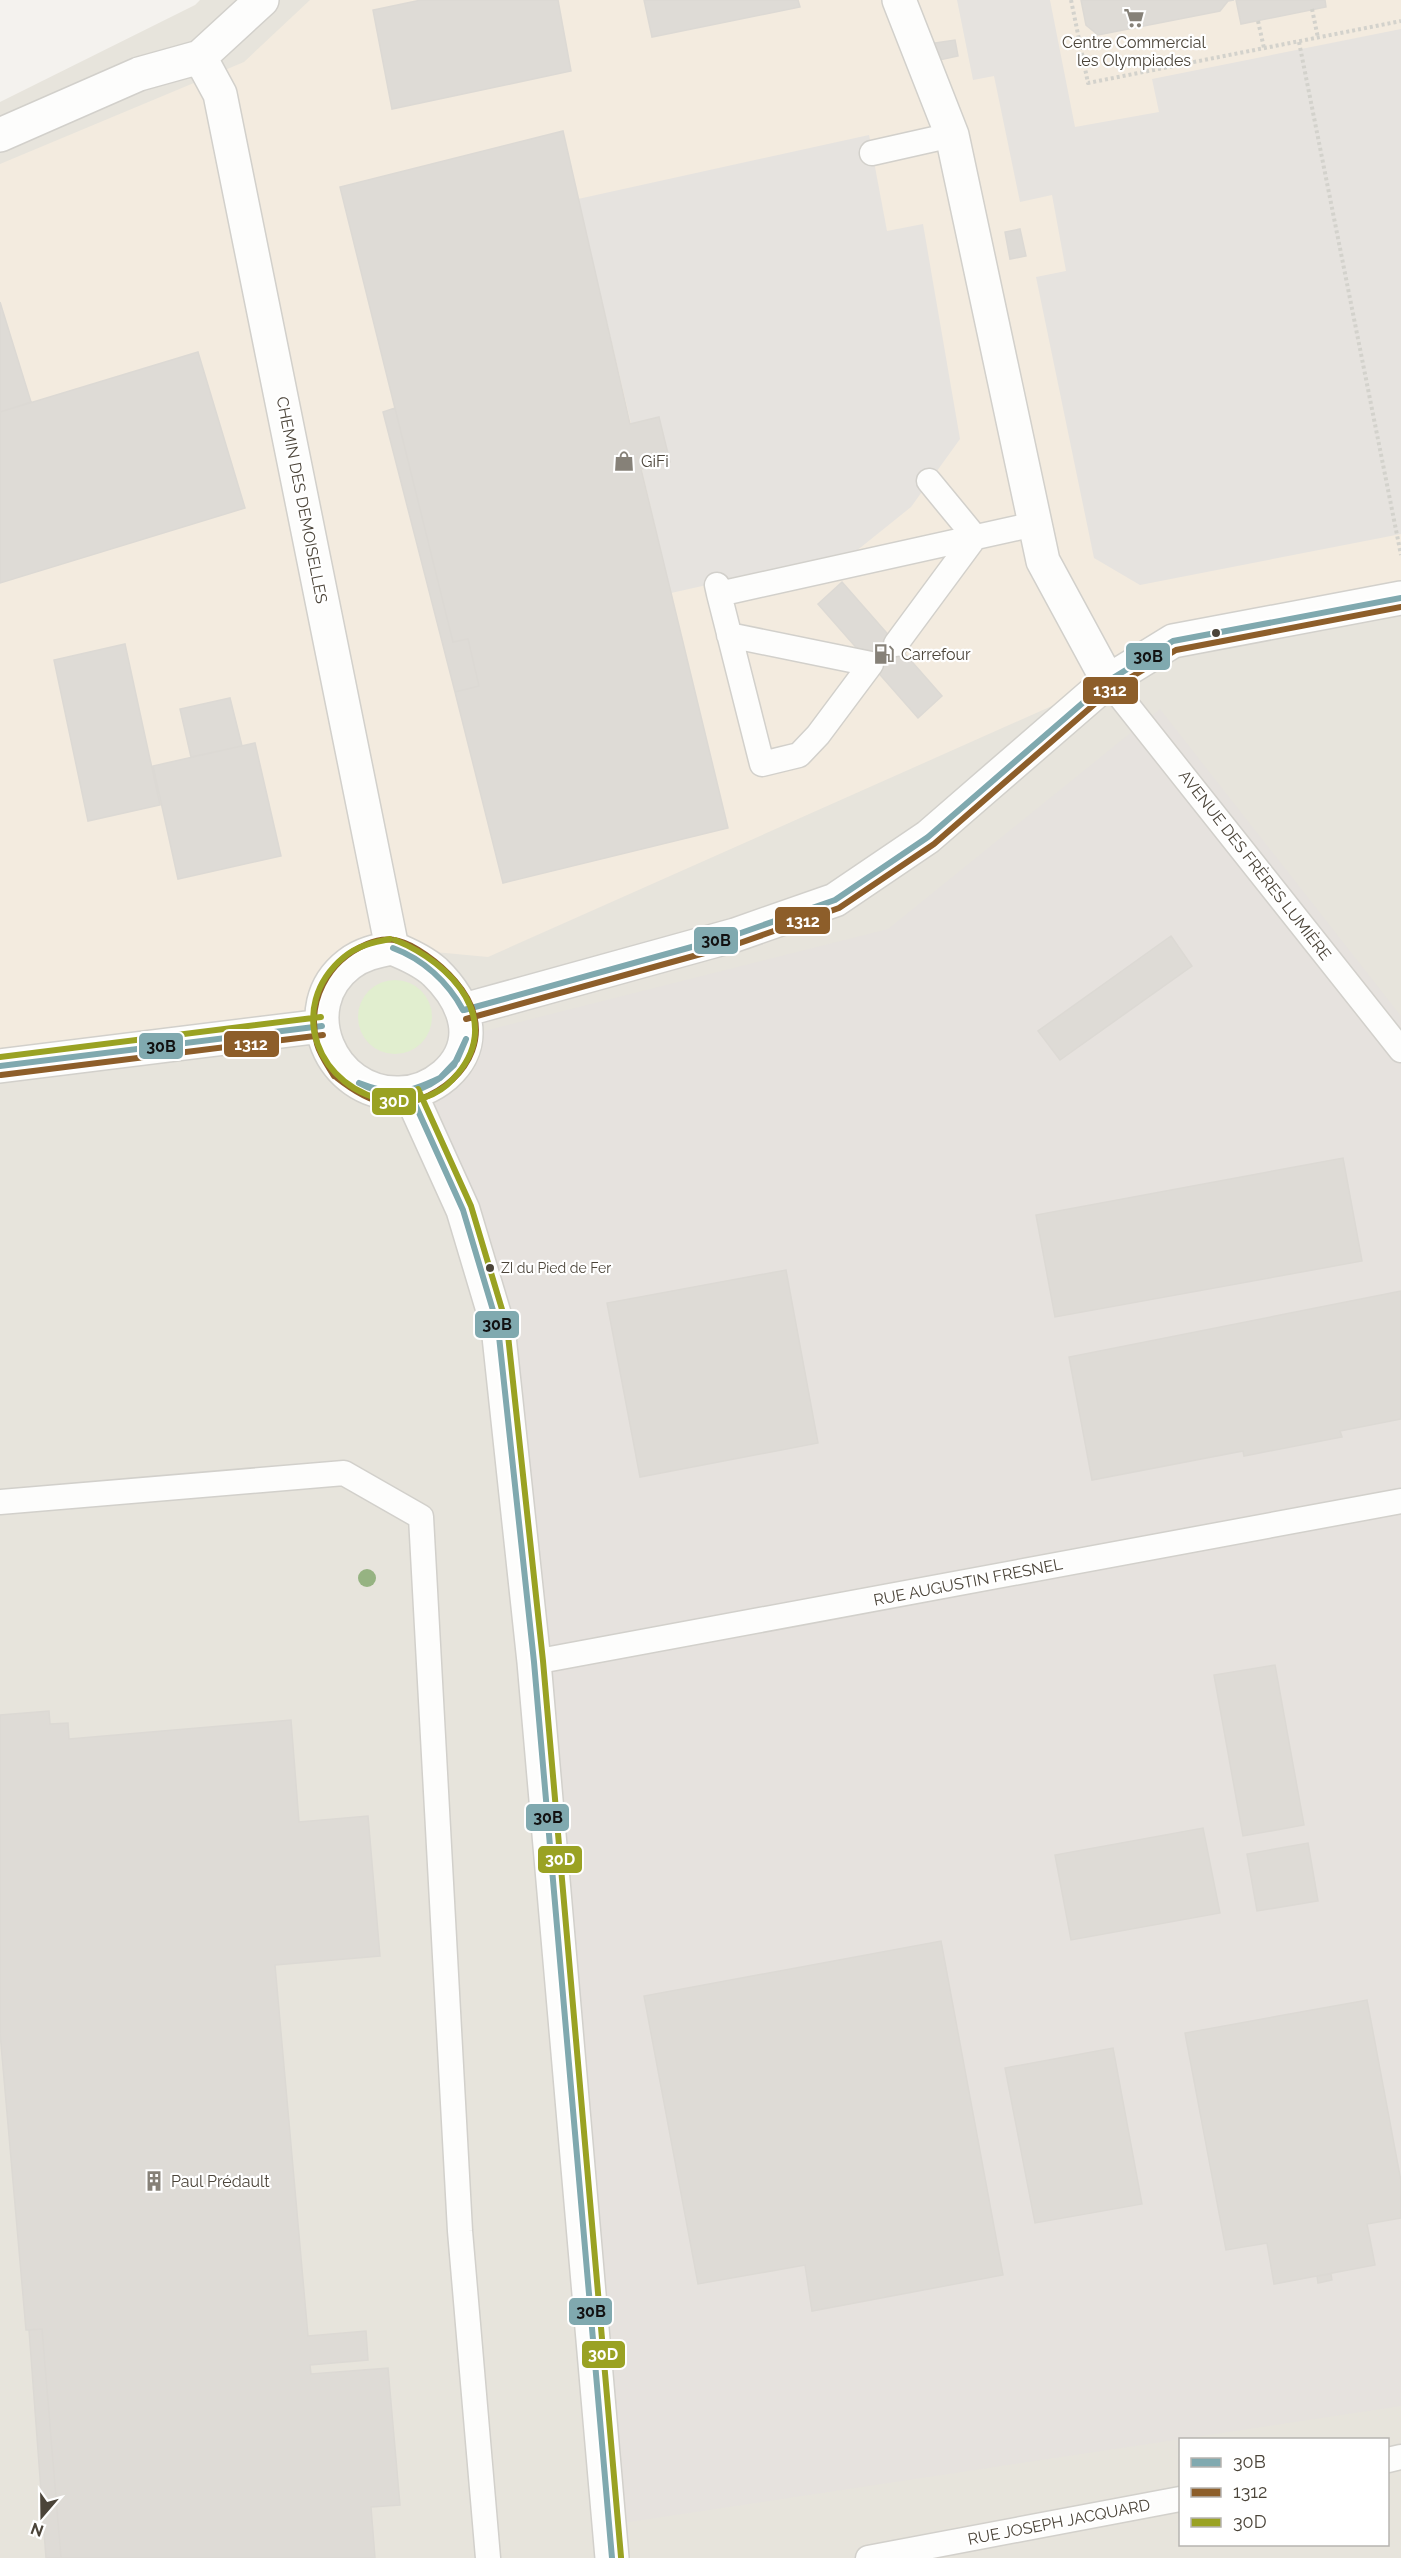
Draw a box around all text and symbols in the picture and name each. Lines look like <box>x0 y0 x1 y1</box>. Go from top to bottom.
supermarket icon: Centre Commercial les Olympiades <box>1122 6 1146 30</box>
place label: Centre Commercial les Olympiades <box>1062 33 1207 70</box>
street label: CHEMIN DES DEMOISELLES <box>273 395 331 605</box>
shop icon: GiFi <box>612 449 636 473</box>
place label: GiFi <box>641 452 669 471</box>
unlabelled marker <box>1210 627 1222 639</box>
fuel station icon: Carrefour <box>872 642 896 666</box>
line badge: 30B <box>1125 642 1171 671</box>
place label: Carrefour <box>901 645 971 664</box>
text: 30B <box>1133 647 1163 666</box>
line badge: 1312 <box>1082 676 1139 705</box>
text: 1312 <box>1093 681 1127 700</box>
street label: AVENUE DES FRÈRES LUMIÈRE <box>1175 766 1336 964</box>
line badge: 1312 <box>774 906 831 935</box>
text: 1312 <box>786 912 820 931</box>
line badge: 30B <box>693 926 739 955</box>
text: 30B <box>701 931 731 950</box>
line badge: 1312 <box>223 1030 280 1058</box>
line badge: 30B <box>138 1032 184 1060</box>
text: 1312 <box>234 1035 268 1054</box>
text: 30B <box>146 1037 176 1056</box>
line badge: 30D <box>371 1087 417 1116</box>
text: 30D <box>379 1092 409 1111</box>
place label: ZI du Pied de Fer <box>501 1260 611 1276</box>
marker: ZI du Pied de Fer <box>484 1262 496 1274</box>
line badge: 30B <box>474 1310 520 1339</box>
text: 30B <box>482 1315 512 1334</box>
street label: RUE AUGUSTIN FRESNEL <box>872 1554 1065 1610</box>
line badge: 30B <box>525 1803 570 1832</box>
text: 30B <box>533 1808 563 1827</box>
line badge: 30D <box>537 1845 583 1874</box>
text: 30D <box>545 1850 575 1869</box>
building icon: Paul Prédault <box>142 2169 166 2193</box>
place label: Paul Prédault <box>171 2172 270 2191</box>
line badge: 30B <box>568 2297 613 2326</box>
text: 30B <box>576 2302 606 2321</box>
line badge: 30D <box>581 2340 626 2369</box>
text: 30D <box>588 2345 618 2364</box>
legend <box>1179 2438 1389 2546</box>
text: 30B <box>1233 2451 1266 2472</box>
text: 1312 <box>1233 2481 1267 2502</box>
north arrow <box>12 2486 72 2546</box>
street label: RUE JOSEPH JACQUARD <box>966 2495 1152 2549</box>
text: 30D <box>1233 2511 1267 2532</box>
text: N <box>28 2519 46 2541</box>

